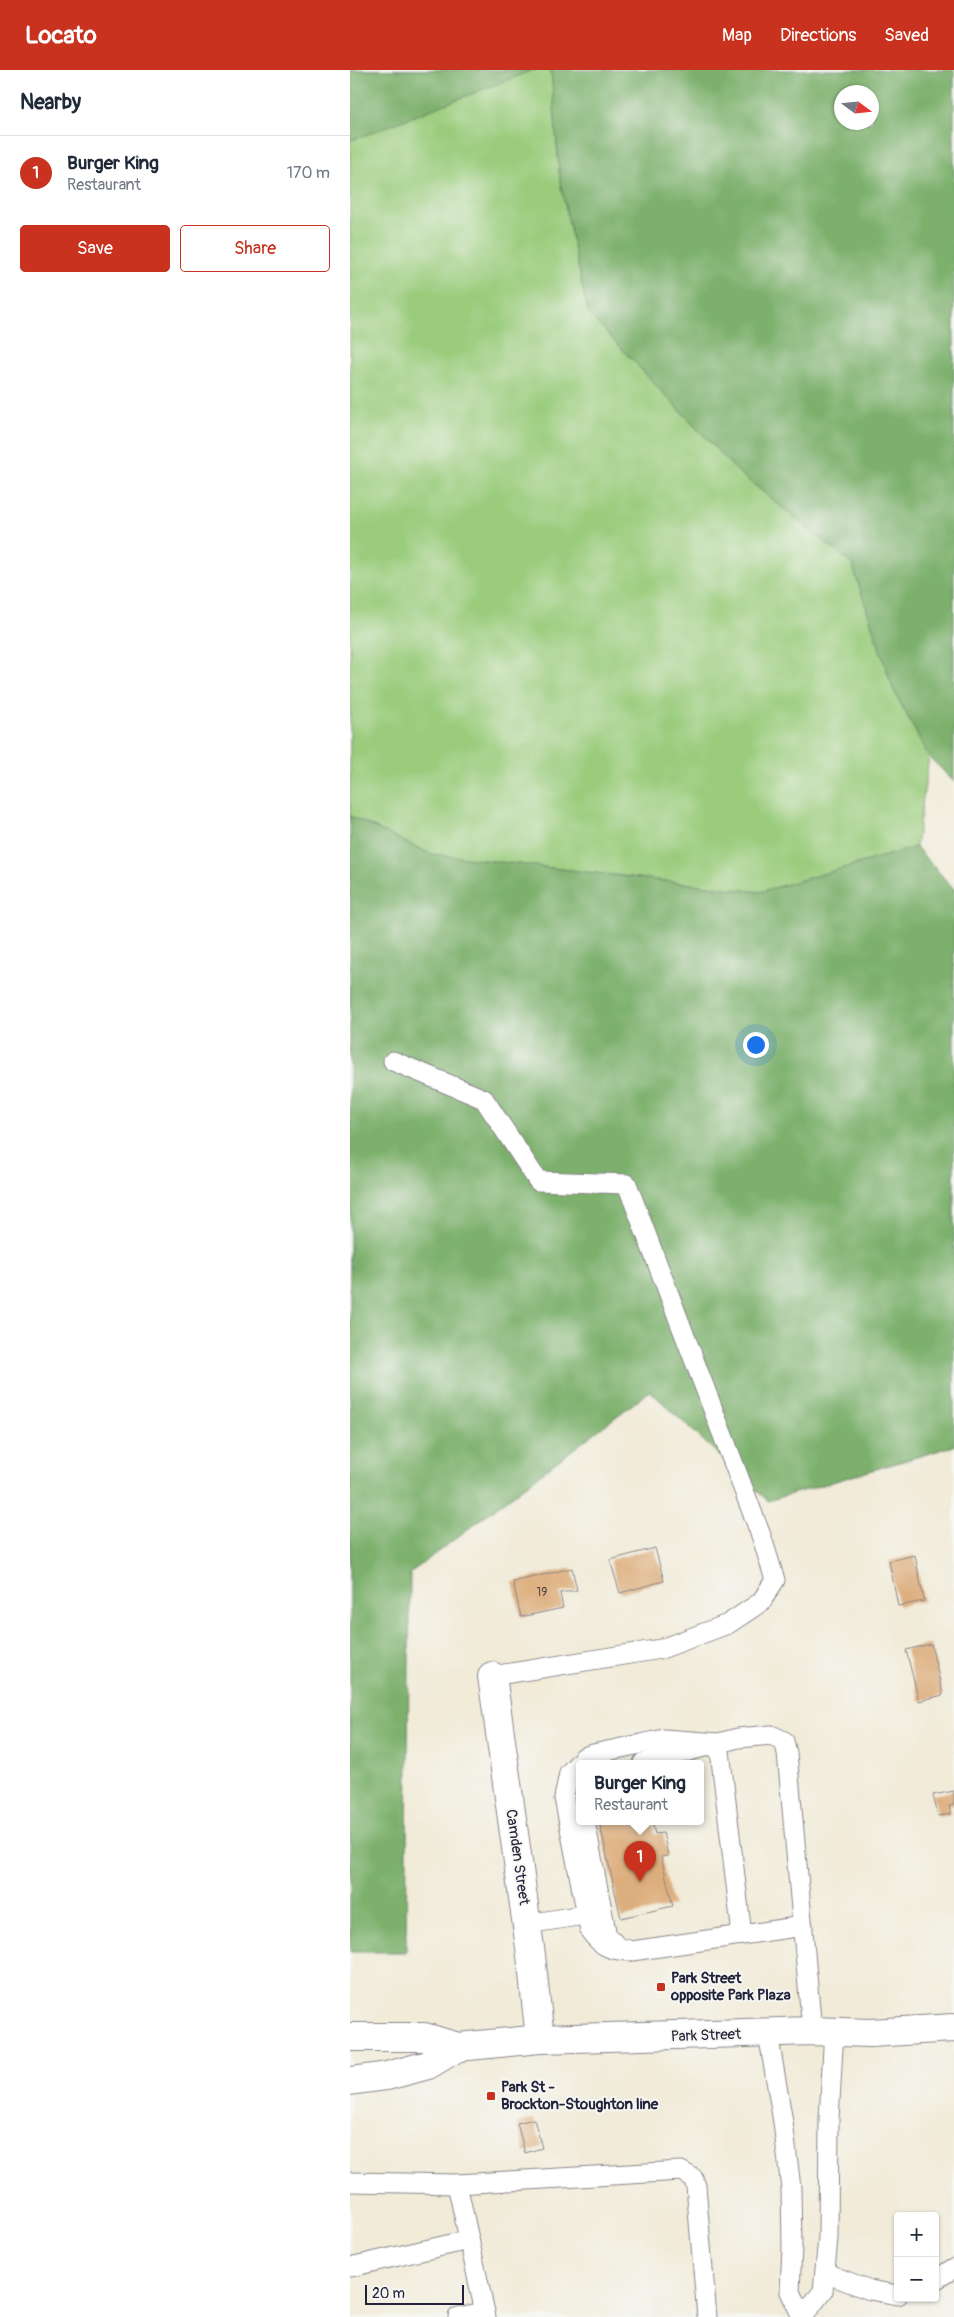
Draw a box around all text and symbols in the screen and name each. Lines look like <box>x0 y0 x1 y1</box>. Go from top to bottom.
text: Locato <box>25 21 97 50</box>
text: Map <box>722 24 752 47</box>
text: Directions <box>780 24 856 47</box>
text: Saved <box>884 24 929 47</box>
north arrow <box>834 85 879 130</box>
text: Nearby <box>20 89 81 116</box>
text: Burger King <box>67 151 159 175</box>
text: 1 <box>33 163 39 183</box>
text: 170 m <box>287 163 330 183</box>
text: Restaurant <box>67 175 141 195</box>
button: Save <box>20 225 170 272</box>
button: Share <box>180 225 330 272</box>
your location <box>743 1032 769 1058</box>
house number: 19 <box>537 1585 547 1600</box>
popup <box>576 1760 704 1825</box>
text: Burger King <box>594 1771 686 1795</box>
text: Restaurant <box>594 1795 668 1815</box>
street label: Camden Street <box>501 1808 534 1907</box>
pin: 1 <box>624 1841 656 1882</box>
place label: Park Street opposite Park Plaza <box>670 1969 791 2005</box>
marker: Park Street opposite Park Plaza <box>655 1981 667 1993</box>
street label: Park Street <box>671 2025 742 2046</box>
place label: Park St - Brockton-Stoughton line <box>501 2078 659 2114</box>
marker: Park St - Brockton-Stoughton line <box>485 2090 497 2102</box>
map controls <box>894 2212 939 2302</box>
button: + <box>894 2212 939 2257</box>
button: − <box>894 2257 939 2302</box>
scale bar <box>365 2282 464 2305</box>
text: 20 m <box>372 2285 405 2302</box>

